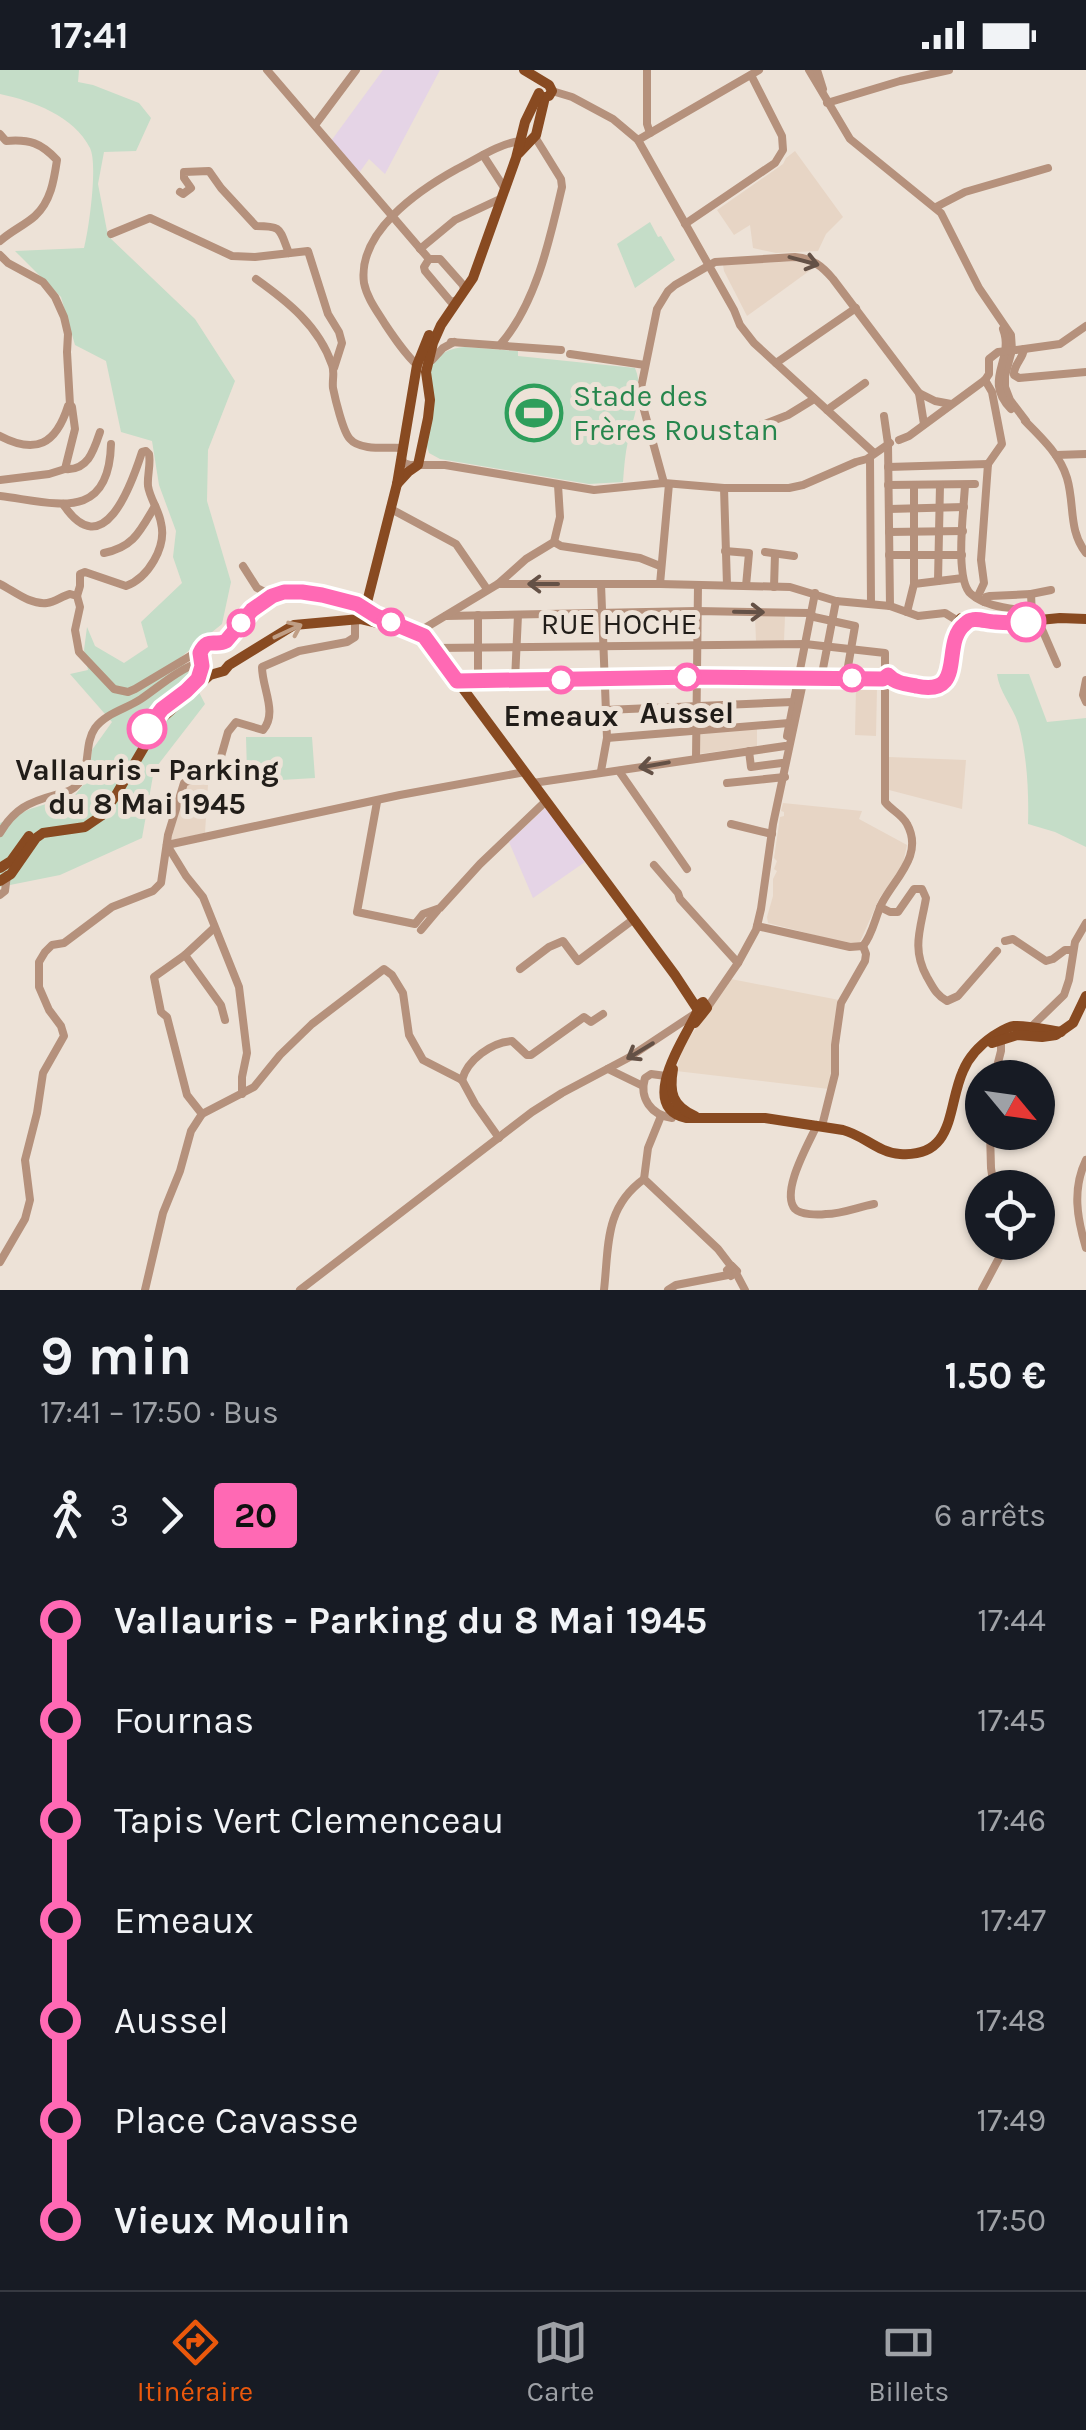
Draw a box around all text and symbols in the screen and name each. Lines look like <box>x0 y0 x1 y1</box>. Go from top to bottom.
text: 17:41 <box>50 13 129 58</box>
one-way arrow <box>788 253 820 272</box>
place label: Stade des Frères Roustan <box>573 378 779 448</box>
sports icon: Stade des Frères Roustan <box>504 383 564 443</box>
one-way arrow <box>527 574 560 594</box>
one-way arrow <box>732 602 765 622</box>
unlabelled marker <box>1007 603 1045 641</box>
street label: RUE HOCHE <box>541 606 697 642</box>
unlabelled marker <box>378 609 404 635</box>
unlabelled marker <box>228 610 254 636</box>
one-way arrow <box>272 620 302 639</box>
marker: Aussel <box>674 664 700 690</box>
unlabelled marker <box>839 665 865 691</box>
marker: Emeaux <box>548 667 574 693</box>
place label: Aussel <box>640 695 734 731</box>
place label: Emeaux <box>504 698 619 734</box>
marker: Vallauris - Parking du 8 Mai 1945 <box>128 710 166 748</box>
place label: Vallauris - Parking du 8 Mai 1945 <box>15 752 279 822</box>
one-way arrow <box>638 756 671 775</box>
one-way arrow <box>626 1041 655 1061</box>
north arrow <box>965 1060 1055 1150</box>
map controls <box>965 1060 1055 1260</box>
button: locate <box>965 1170 1055 1260</box>
text: 9 min <box>40 1324 192 1388</box>
text: 1.50 € <box>944 1353 1046 1398</box>
text: 17:41 – 17:50 · Bus <box>40 1394 279 1431</box>
icon: walk <box>40 1488 95 1543</box>
icon: forward <box>144 1488 199 1543</box>
text: 20 <box>234 1495 277 1536</box>
text: 3 <box>110 1497 129 1534</box>
text: 6 arrêts <box>934 1497 1046 1534</box>
text: Vallauris - Parking du 8 Mai 1945 <box>114 1598 707 1643</box>
text: 17:44 <box>977 1602 1046 1639</box>
text: Fournas <box>114 1698 254 1743</box>
text: 17:45 <box>977 1702 1046 1739</box>
text: Tapis Vert Clemenceau <box>114 1798 504 1843</box>
text: 17:46 <box>977 1802 1046 1839</box>
text: Emeaux <box>114 1898 254 1943</box>
text: 17:47 <box>980 1902 1046 1939</box>
text: Aussel <box>114 1998 229 2043</box>
text: 17:48 <box>975 2002 1046 2039</box>
text: Place Cavasse <box>114 2098 358 2143</box>
text: 17:49 <box>977 2102 1046 2139</box>
text: Vieux Moulin <box>114 2198 350 2243</box>
text: 17:50 <box>976 2202 1046 2239</box>
tab: Itinéraire <box>137 2315 253 2408</box>
tab: Carte <box>527 2315 594 2408</box>
tab: Billets <box>868 2315 949 2408</box>

